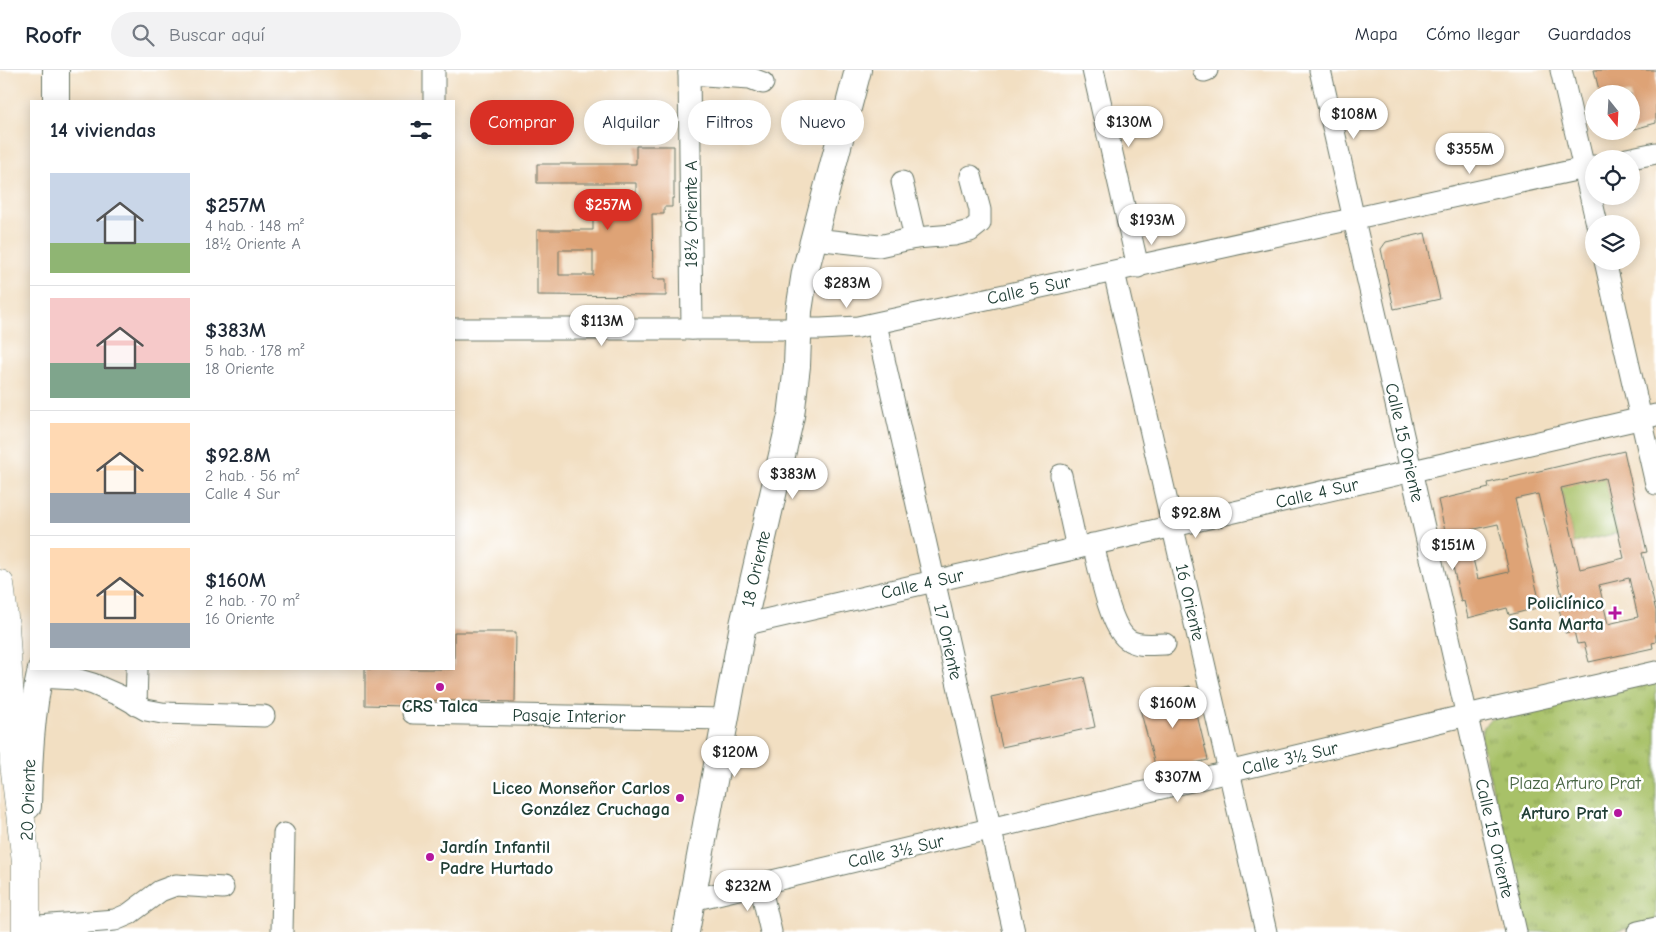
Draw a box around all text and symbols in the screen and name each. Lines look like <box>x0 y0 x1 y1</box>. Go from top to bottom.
search box <box>111 12 461 57</box>
text: Roofr <box>25 21 81 49</box>
icon: search <box>129 21 157 49</box>
text: Buscar aquí <box>169 24 265 46</box>
text: Mapa <box>1355 24 1398 45</box>
text: Cómo llegar <box>1426 24 1520 45</box>
text: Guardados <box>1548 24 1631 45</box>
north arrow <box>1585 85 1640 140</box>
map controls <box>1585 85 1640 270</box>
pin: $108M <box>1319 98 1389 140</box>
chip: Comprar <box>470 100 574 145</box>
chip: Alquilar <box>584 100 678 145</box>
chip: Filtros <box>688 100 771 145</box>
chip: Nuevo <box>781 100 864 145</box>
text: $108M <box>1331 105 1377 123</box>
pin: $130M <box>1094 106 1164 148</box>
text: $130M <box>1106 113 1152 131</box>
icon: filters <box>407 116 435 144</box>
text: 14 viviendas <box>50 118 156 142</box>
pin: $355M <box>1435 132 1505 175</box>
text: $355M <box>1446 140 1494 158</box>
button: locate <box>1585 150 1640 205</box>
street label: 18½ Oriente A <box>681 160 702 268</box>
pin: $257M <box>573 189 643 231</box>
icon: home <box>90 193 150 253</box>
text: $257M <box>205 193 266 217</box>
text: $257M <box>585 196 631 214</box>
pin: $193M <box>1117 204 1187 246</box>
text: $193M <box>1129 211 1175 229</box>
button: layers <box>1585 215 1640 270</box>
text: 4 hab. · 148 m² <box>205 217 304 235</box>
text: 18½ Oriente A <box>205 235 301 253</box>
pin: $283M <box>812 266 882 309</box>
street label: Calle 5 Sur <box>985 271 1074 309</box>
text: $283M <box>824 274 870 292</box>
pin: $113M <box>567 304 637 347</box>
text: $113M <box>581 312 624 330</box>
icon: home <box>90 318 150 378</box>
text: $383M <box>205 318 266 342</box>
text: 5 hab. · 178 m² <box>205 342 305 360</box>
text: 18 Oriente <box>205 360 274 378</box>
street label: Calle 15 Oriente <box>1380 381 1428 504</box>
icon: home <box>90 443 150 503</box>
text: $92.8M <box>205 443 271 467</box>
pin: $383M <box>758 458 828 500</box>
text: $383M <box>770 465 816 483</box>
text: 2 hab. · 56 m² <box>205 467 300 485</box>
street label: Calle 4 Sur <box>1274 474 1361 513</box>
text: Calle 4 Sur <box>205 485 280 503</box>
pin: $92.8M <box>1155 496 1237 539</box>
text: $92.8M <box>1171 504 1221 522</box>
street label: 18 Oriente <box>737 528 775 609</box>
pin: $151M <box>1418 528 1488 571</box>
text: $151M <box>1431 536 1475 554</box>
street label: 16 Oriente <box>1171 562 1209 643</box>
street label: Calle 4 Sur <box>879 564 967 604</box>
icon: home <box>90 568 150 628</box>
text: $160M <box>205 568 266 592</box>
text: 2 hab. · 70 m² <box>205 592 300 610</box>
place label: Policlínico Santa Marta <box>1509 593 1604 635</box>
street label: 17 Oriente <box>929 602 966 682</box>
marker: Policlínico Santa Marta <box>1608 606 1622 620</box>
text: 16 Oriente <box>205 610 275 628</box>
marker: CRS Talca <box>434 681 446 693</box>
pin: $160M <box>1138 686 1208 729</box>
text: $160M <box>1150 694 1196 712</box>
place label: CRS Talca <box>402 696 478 717</box>
street label: Pasaje Interior <box>512 705 627 728</box>
pin: $120M <box>700 736 770 778</box>
street label: Calle 3½ Sur <box>1240 737 1341 780</box>
text: $120M <box>712 743 758 761</box>
street label: 20 Oriente <box>17 759 40 841</box>
pin: $307M <box>1143 760 1213 803</box>
text: $307M <box>1155 768 1201 786</box>
park label: Plaza Arturo Prat <box>1509 773 1642 794</box>
street label: Calle 15 Oriente <box>1470 777 1518 900</box>
place label: Liceo Monseñor Carlos González Cruchaga <box>492 778 670 820</box>
marker: Liceo Monseñor Carlos González Cruchaga <box>674 792 686 804</box>
place label: Arturo Prat <box>1521 803 1609 824</box>
marker: Arturo Prat <box>1612 807 1624 819</box>
street label: Calle 3½ Sur <box>846 830 947 873</box>
place label: Jardín Infantil Padre Hurtado <box>440 837 553 879</box>
marker: Jardín Infantil Padre Hurtado <box>424 851 436 863</box>
pin: $232M <box>713 870 783 912</box>
text: $232M <box>725 877 771 895</box>

